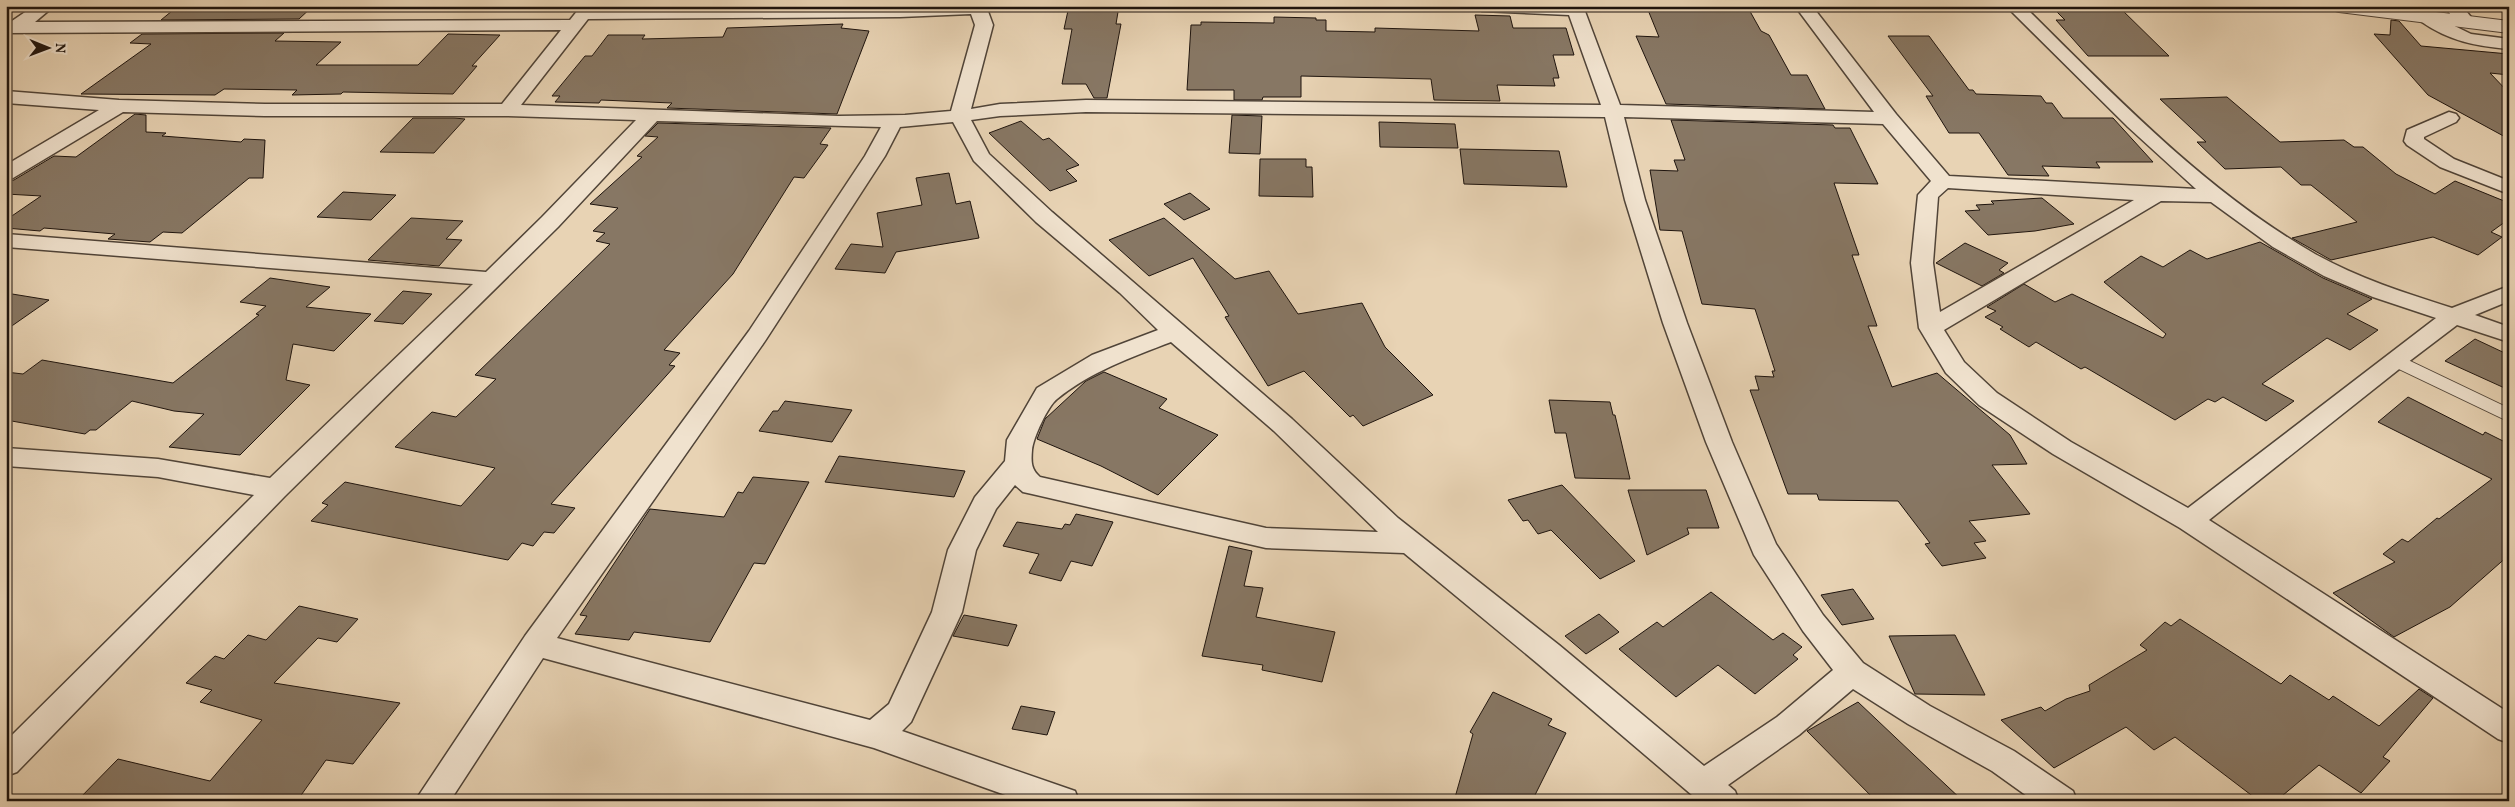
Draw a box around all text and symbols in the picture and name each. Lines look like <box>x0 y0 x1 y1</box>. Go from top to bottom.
north arrow <box>22 22 72 72</box>
text: N <box>50 43 69 53</box>

